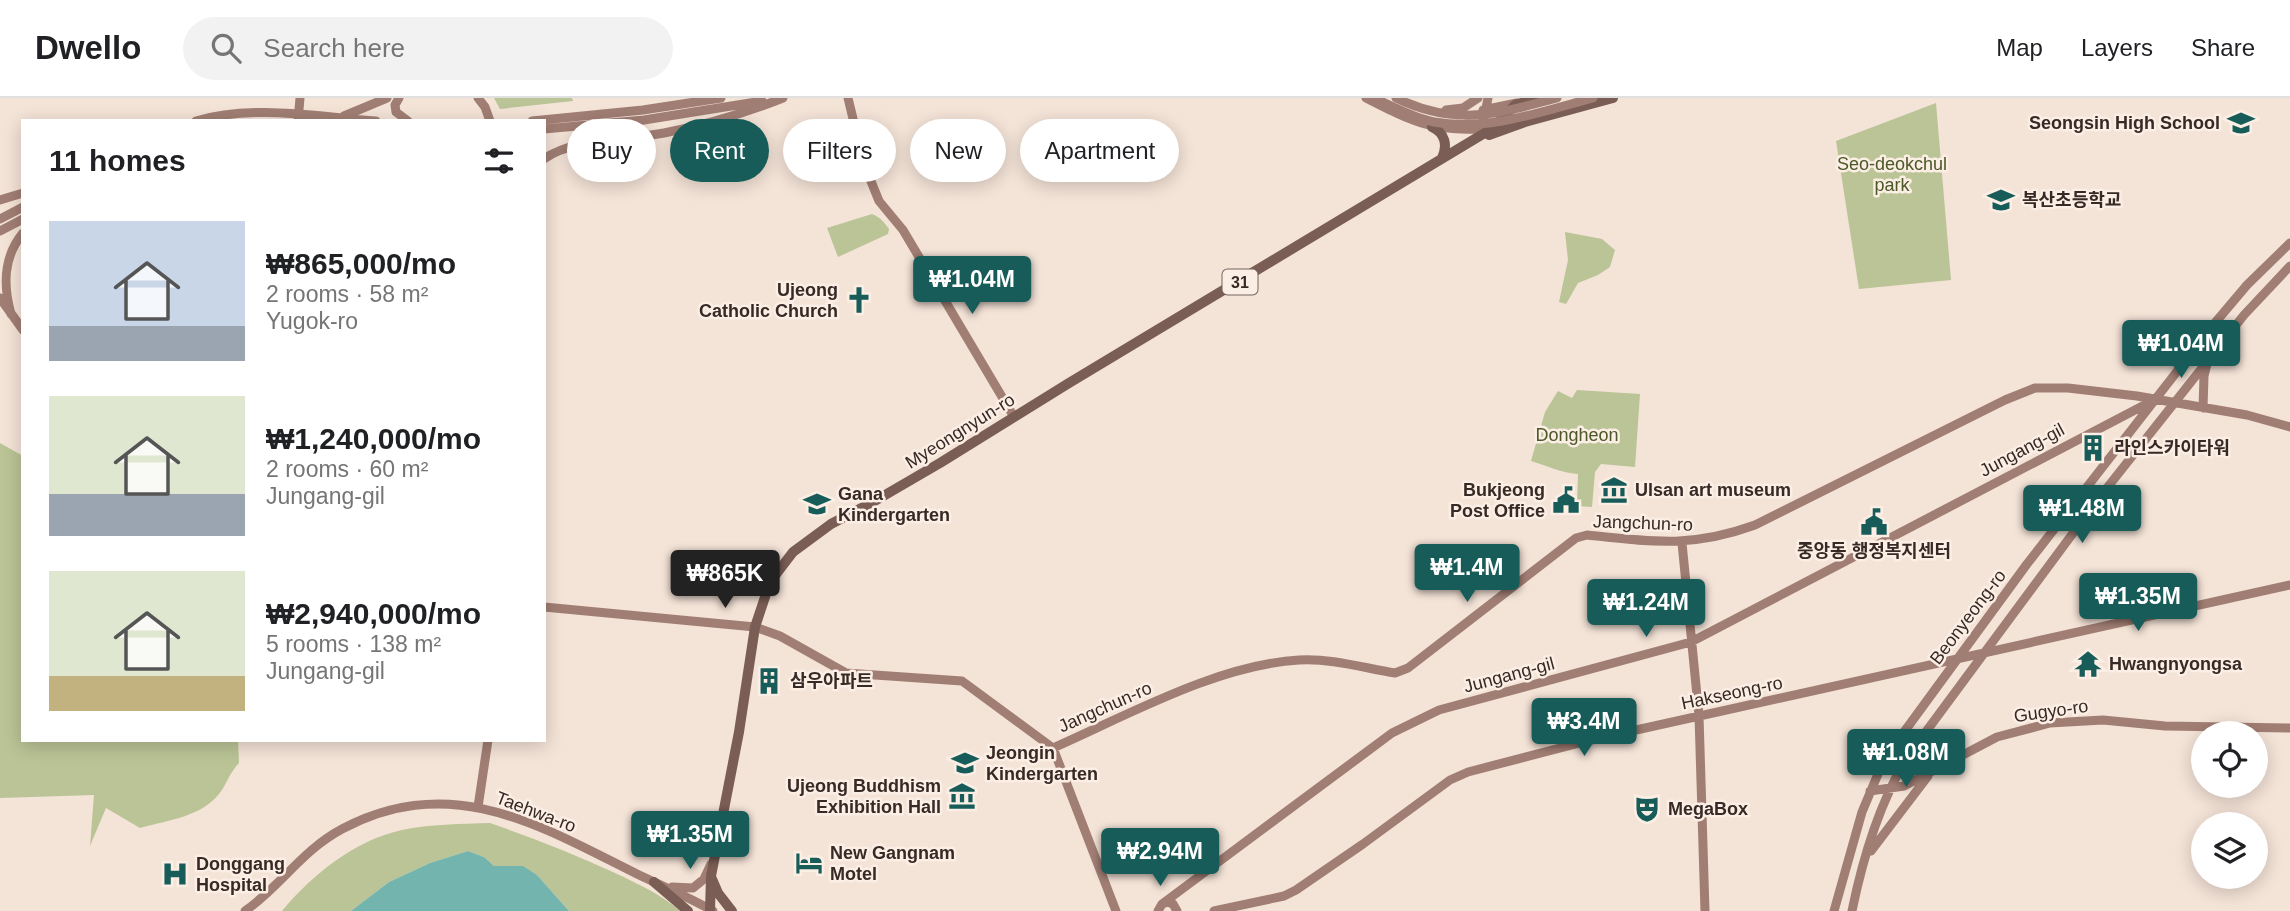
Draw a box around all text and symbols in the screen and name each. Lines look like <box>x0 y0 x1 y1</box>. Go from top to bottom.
search box <box>183 17 673 80</box>
text: Dwello <box>35 29 141 66</box>
icon: search <box>207 29 245 67</box>
text: Search here <box>263 33 405 63</box>
text: Map <box>1996 34 2043 61</box>
text: Layers <box>2081 34 2153 61</box>
text: Share <box>2191 34 2255 61</box>
school or university icon: Seongsin High School <box>2226 108 2256 138</box>
place label: Seongsin High School <box>2029 113 2220 133</box>
chip: Buy <box>567 119 656 182</box>
chip: Rent <box>670 119 769 182</box>
chip: Filters <box>783 119 896 182</box>
chip: New <box>910 119 1006 182</box>
chip: Apartment <box>1020 119 1179 182</box>
icon: filters <box>480 142 518 180</box>
text: 11 homes <box>49 144 186 177</box>
park label: Seo-deokchul park <box>1837 154 1947 195</box>
school or university icon: 복산초등학교 <box>1986 185 2016 215</box>
place label: 복산초등학교 <box>2022 190 2121 210</box>
text: ₩865,000/mo <box>266 247 456 280</box>
icon: home <box>105 249 189 333</box>
pin: ₩1.04M <box>915 256 1029 316</box>
text: ₩1.04M <box>929 266 1015 292</box>
road number: 31 <box>1222 270 1258 294</box>
place label: Ujeong Catholic Church <box>699 280 838 321</box>
text: 2 rooms · 58 m² <box>266 281 428 307</box>
church icon: Ujeong Catholic Church <box>844 285 874 315</box>
text: Yugok-ro <box>266 308 358 334</box>
pin: ₩1.04M <box>2124 320 2238 380</box>
text: ₩1.04M <box>2138 330 2224 356</box>
street label: Myeongnyun-ro <box>902 389 1018 473</box>
street label: Jungang-gil <box>1976 419 2068 481</box>
text: ₩1,240,000/mo <box>266 422 481 455</box>
icon: home <box>105 424 189 508</box>
park label: Dongheon <box>1535 425 1619 445</box>
building icon: 라인스카이타워 <box>2078 433 2108 463</box>
place label: 라인스카이타워 <box>2114 438 2230 458</box>
text: 2 rooms · 60 m² <box>266 456 428 482</box>
museum icon: Ulsan art museum <box>1599 475 1629 505</box>
place label: Bukjeong Post Office <box>1450 480 1545 521</box>
place label: Ulsan art museum <box>1635 480 1791 500</box>
text: Jungang-gil <box>266 483 385 509</box>
place label: Gana Kindergarten <box>838 484 950 525</box>
public building icon: Bukjeong Post Office <box>1551 485 1581 515</box>
pin: ₩1.48M <box>2025 486 2139 545</box>
school or university icon: Gana Kindergarten <box>802 489 832 519</box>
text: ₩1.48M <box>2039 495 2125 521</box>
public building icon: 중앙동 행정복지센터 <box>1859 507 1889 537</box>
street label: Jangchun-ro <box>1593 511 1693 535</box>
place label: 중앙동 행정복지센터 <box>1797 541 1951 561</box>
pin: ₩1.4M <box>1418 545 1516 604</box>
pin: ₩865K <box>676 550 774 610</box>
text: ₩1.4M <box>1431 554 1503 580</box>
text: ₩865K <box>687 560 763 586</box>
street label: Beonyeong-ro <box>1926 566 2010 668</box>
pin: ₩1.35M <box>2081 574 2195 633</box>
pin: ₩1.24M <box>1589 580 1703 639</box>
text: ₩1.35M <box>2095 583 2181 609</box>
text: ₩1.24M <box>1603 589 1689 615</box>
text: ₩2,940,000/mo <box>266 597 481 630</box>
icon: home <box>105 599 189 683</box>
text: 5 rooms · 138 m² <box>266 631 441 657</box>
temple icon: Hwangnyongsa <box>2073 649 2103 679</box>
street label: Jungang-gil <box>1461 653 1557 697</box>
place label: Hwangnyongsa <box>2109 654 2243 674</box>
text: Jungang-gil <box>266 658 385 684</box>
building icon: 삼우아파트 <box>754 666 784 696</box>
place label: 삼우아파트 <box>790 671 873 691</box>
street label: Hakseong-ro <box>1680 673 1784 713</box>
street label: Jangchun-ro <box>1055 678 1155 736</box>
street label: Gugyo-ro <box>2012 696 2090 726</box>
pin: ₩3.4M <box>1535 698 1633 758</box>
text: ₩3.4M <box>1548 708 1620 734</box>
map controls <box>2191 721 2268 889</box>
button: locate <box>2191 721 2268 798</box>
pin: ₩1.08M <box>1849 730 1963 789</box>
text: ₩1.08M <box>1863 739 1949 765</box>
place label: Jeongin Kindergarten <box>986 743 1098 784</box>
school or university icon: Jeongin Kindergarten <box>950 748 980 778</box>
place label: Ujeong Buddhism Exhibition Hall <box>787 776 941 817</box>
museum icon: Ujeong Buddhism Exhibition Hall <box>947 781 977 811</box>
street label: Taehwa-ro <box>493 788 579 836</box>
theatre icon: MegaBox <box>1632 794 1662 824</box>
place label: MegaBox <box>1668 799 1748 819</box>
pin: ₩1.35M <box>633 812 747 871</box>
button: layers <box>2191 812 2268 889</box>
text: ₩1.35M <box>647 821 733 847</box>
pin: ₩2.94M <box>1103 828 1217 888</box>
text: ₩2.94M <box>1117 838 1203 864</box>
place label: New Gangnam Motel <box>830 843 955 884</box>
hotel icon: New Gangnam Motel <box>794 848 824 878</box>
place label: Donggang Hospital <box>196 854 285 895</box>
hospital icon: Donggang Hospital <box>160 859 190 889</box>

